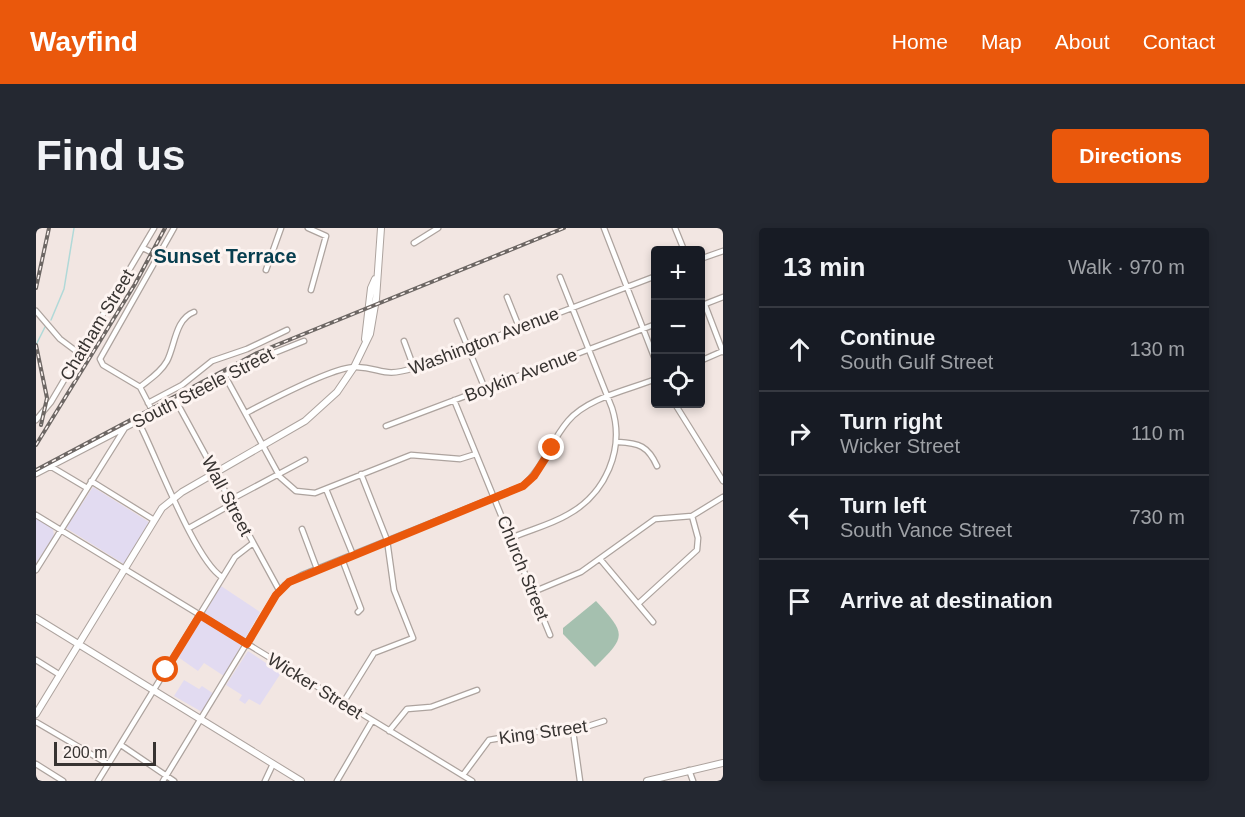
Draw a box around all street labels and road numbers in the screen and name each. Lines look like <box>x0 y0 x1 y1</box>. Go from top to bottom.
street label: Chatham Street <box>56 266 138 384</box>
street label: Washington Avenue <box>406 303 562 379</box>
street label: South Steele Street <box>129 344 277 432</box>
street label: Boykin Avenue <box>462 344 580 406</box>
street label: Wall Street <box>198 453 256 539</box>
street label: Church Street <box>493 513 553 623</box>
street label: Wicker Street <box>264 649 366 723</box>
street label: King Street <box>498 716 588 748</box>

